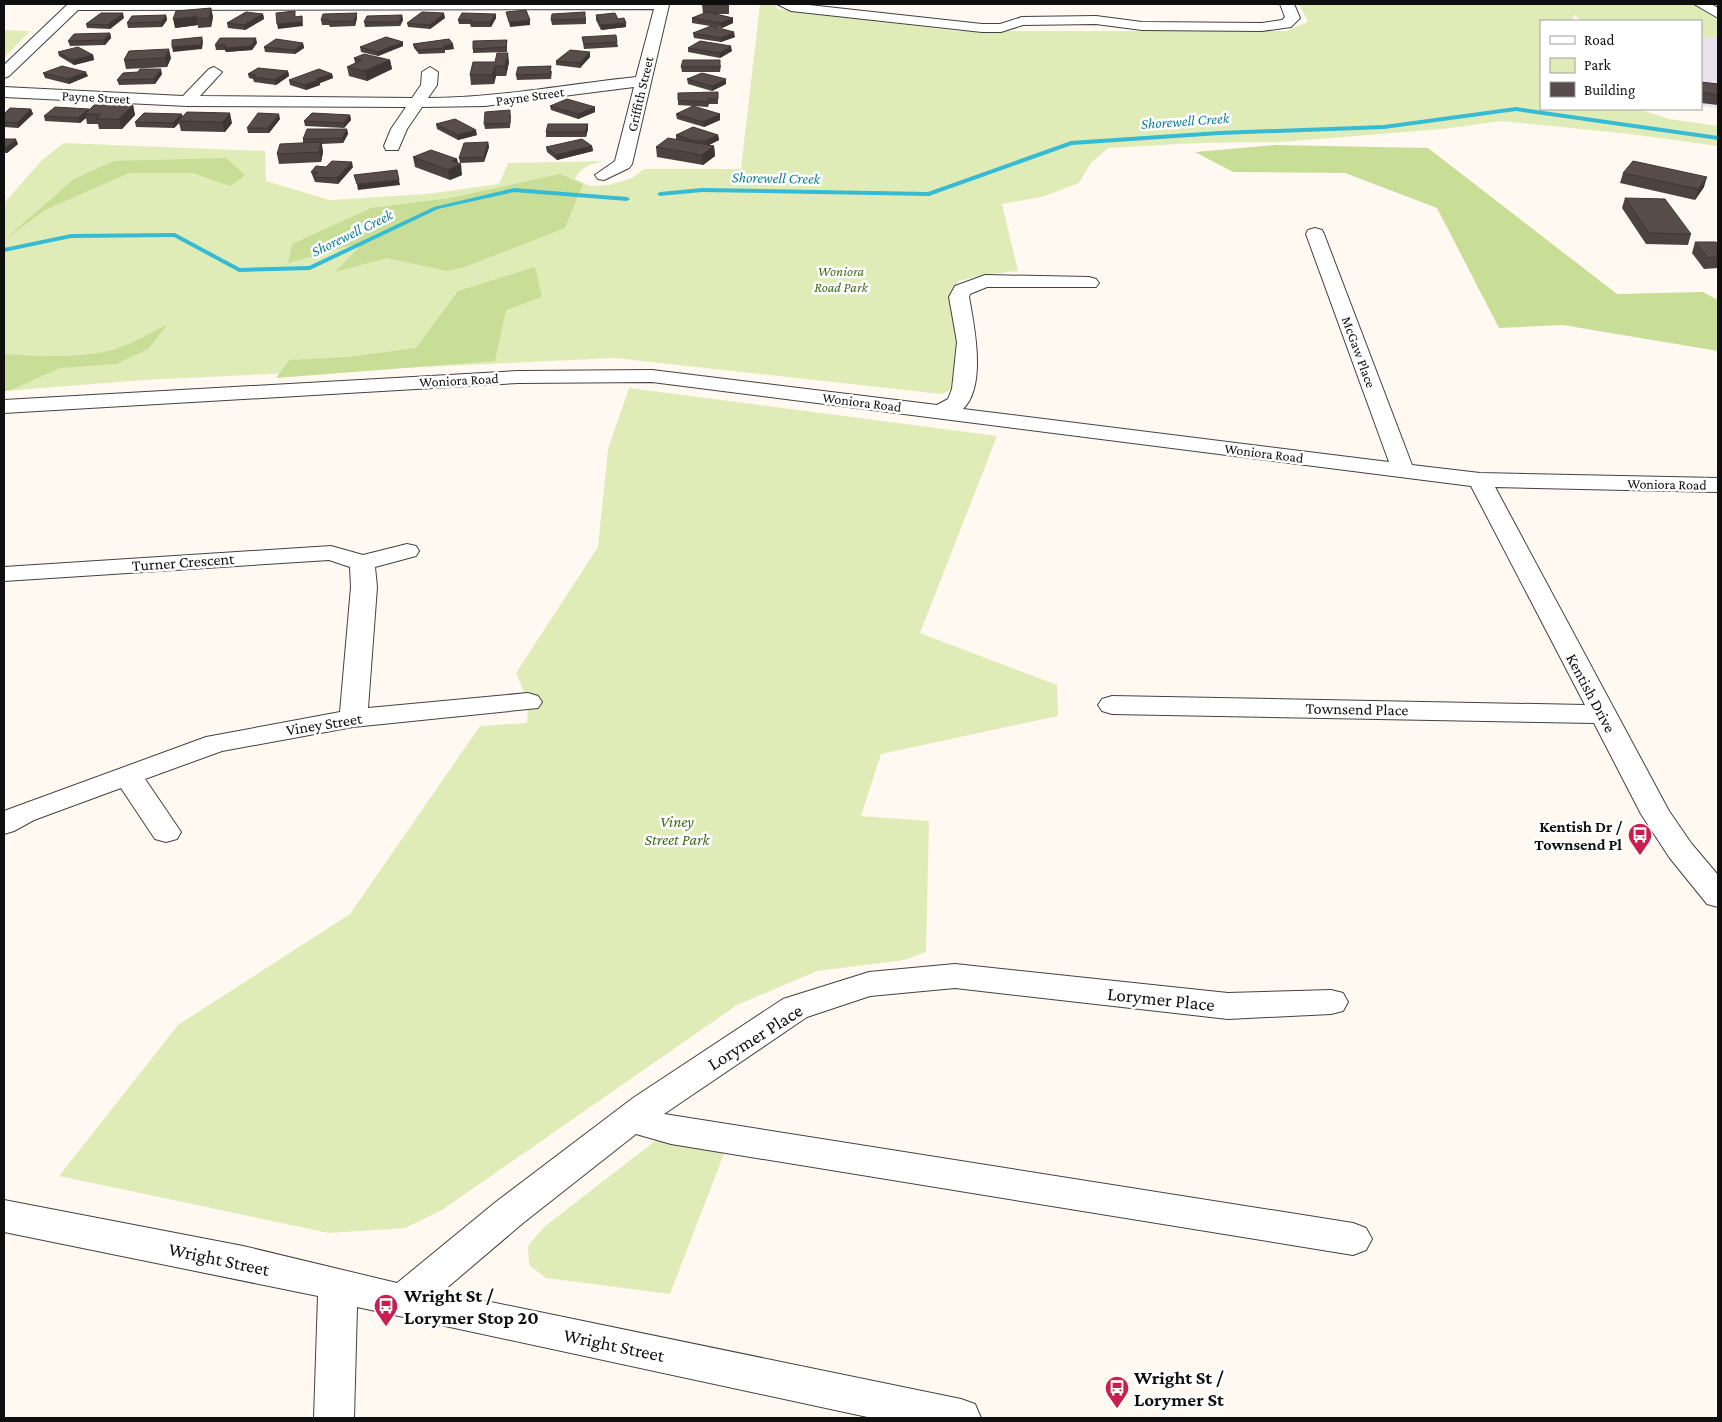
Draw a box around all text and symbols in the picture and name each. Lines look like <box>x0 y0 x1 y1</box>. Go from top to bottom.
legend <box>1540 20 1702 110</box>
text: Road <box>1584 32 1615 48</box>
street label: Griffith Street <box>624 54 657 133</box>
text: Park <box>1584 57 1611 73</box>
text: Building <box>1584 82 1635 99</box>
street label: Payne Street <box>495 83 566 109</box>
street label: Payne Street <box>61 87 131 107</box>
water label: Shorewell Creek <box>1140 110 1231 132</box>
water label: Shorewell Creek <box>732 169 822 187</box>
water label: Shorewell Creek <box>309 206 397 260</box>
park label: Woniora Road Park <box>814 263 869 295</box>
street label: McGaw Place <box>1339 314 1379 390</box>
street label: Woniora Road <box>419 370 500 390</box>
street label: Woniora Road <box>822 389 903 415</box>
street label: Woniora Road <box>1224 440 1305 466</box>
street label: Woniora Road <box>1627 475 1708 493</box>
street label: Turner Crescent <box>131 550 236 574</box>
street label: Kentish Drive <box>1563 651 1619 735</box>
street label: Townsend Place <box>1305 700 1409 718</box>
street label: Viney Street <box>285 710 364 739</box>
park label: Viney Street Park <box>645 813 711 848</box>
place label: Kentish Dr / Townsend Pl <box>1534 818 1622 853</box>
bus stop icon: Kentish Dr / Townsend Pl <box>1627 822 1653 856</box>
street label: Lorymer Place <box>1106 983 1216 1015</box>
street label: Lorymer Place <box>704 1000 806 1074</box>
street label: Wright Street <box>167 1238 272 1280</box>
place label: Wright St / Lorymer Stop 20 <box>403 1285 539 1328</box>
bus stop icon: Wright St / Lorymer Stop 20 <box>373 1293 399 1327</box>
street label: Wright Street <box>562 1324 667 1366</box>
place label: Wright St / Lorymer St <box>1133 1367 1224 1410</box>
bus stop icon: Wright St / Lorymer St <box>1104 1375 1130 1409</box>

